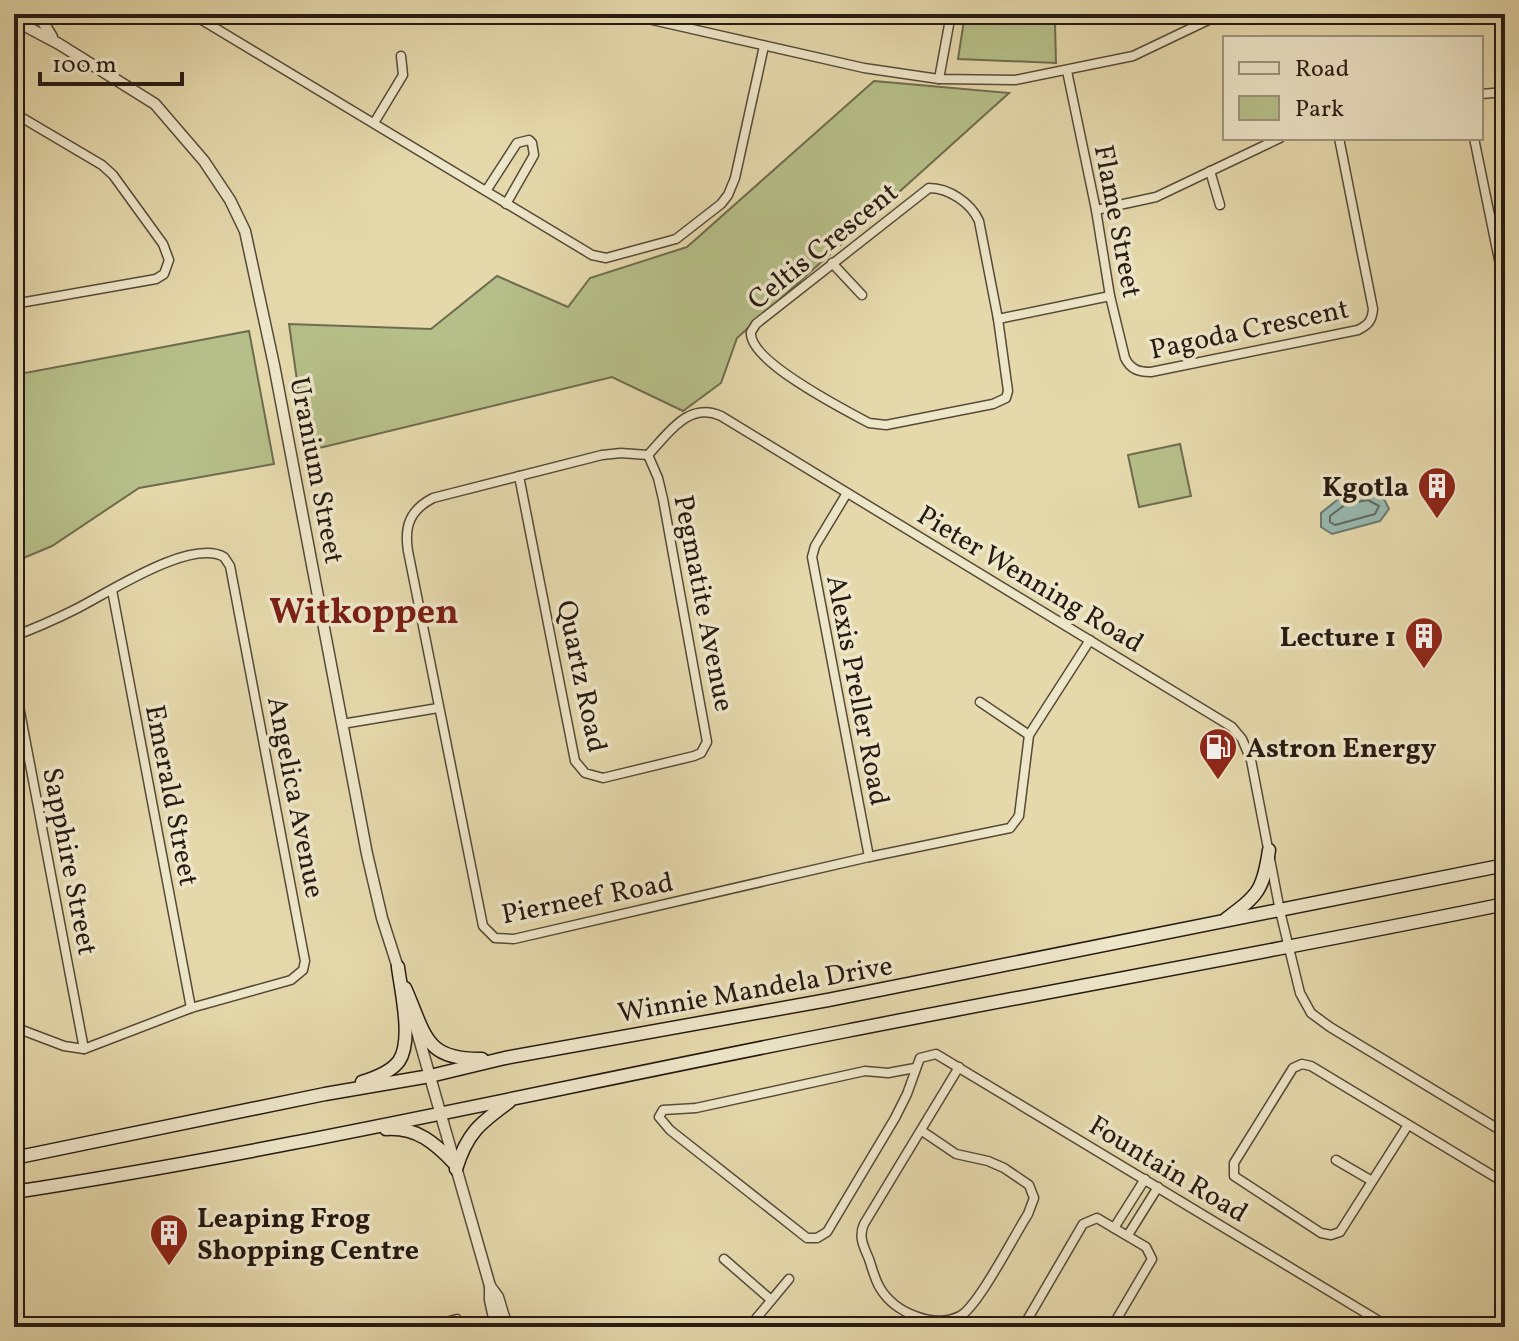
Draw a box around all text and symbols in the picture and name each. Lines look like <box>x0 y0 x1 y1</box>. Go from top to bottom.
scale bar <box>40 36 182 86</box>
legend <box>1223 36 1483 140</box>
text: 100 m <box>52 49 117 83</box>
text: Road <box>1295 53 1349 87</box>
text: Park <box>1295 93 1344 127</box>
street label: Flame Street <box>1083 142 1150 301</box>
street label: Celtis Crescent <box>740 174 907 320</box>
street label: Pagoda Crescent <box>1146 290 1353 371</box>
street label: Uranium Street <box>278 374 353 567</box>
building icon: Kgotla <box>1416 465 1458 520</box>
place label: Kgotla <box>1322 469 1409 508</box>
street label: Pegmatite Avenue <box>662 492 743 715</box>
street label: Pieter Wenning Road <box>909 497 1150 663</box>
street label: Alexis Preller Road <box>815 572 898 809</box>
district label: Witkoppen <box>269 589 459 639</box>
street label: Quartz Road <box>545 597 616 756</box>
building icon: Lecture 1 <box>1403 615 1445 670</box>
place label: Lecture 1 <box>1280 619 1396 658</box>
street label: Angelica Avenue <box>256 693 333 902</box>
street label: Emerald Street <box>134 702 207 889</box>
fuel station icon: Astron Energy <box>1197 726 1239 781</box>
place label: Astron Energy <box>1246 730 1437 769</box>
street label: Sapphire Street <box>31 764 106 959</box>
street label: Pierneef Road <box>498 864 677 935</box>
street label: Winnie Mandela Drive <box>615 947 896 1034</box>
street label: Fountain Road <box>1081 1107 1255 1233</box>
place label: Leaping Frog Shopping Centre <box>197 1200 419 1271</box>
building icon: Leaping Frog Shopping Centre <box>148 1212 190 1267</box>

